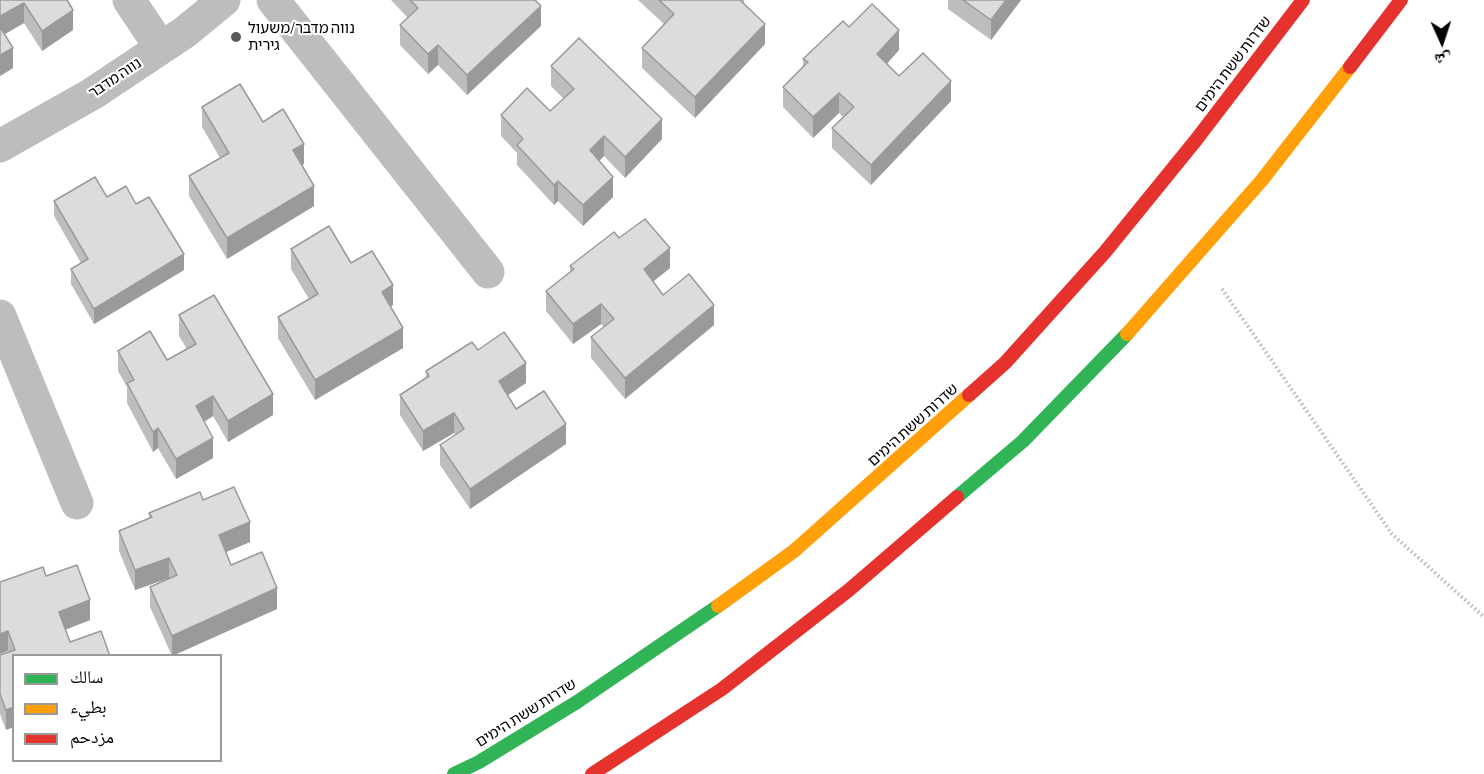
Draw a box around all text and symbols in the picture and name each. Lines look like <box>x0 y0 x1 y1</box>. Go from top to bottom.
north arrow <box>1412 12 1472 72</box>
street label: שדרות ששת הימים <box>1191 13 1275 115</box>
place label: נווה מדבר/משעול גירית <box>248 19 355 54</box>
marker: נווה מדבר/משעול גירית <box>229 30 243 44</box>
text: ش <box>1434 51 1452 69</box>
street label: נווה מדבר <box>85 54 145 102</box>
street label: שדרות ששת הימים <box>864 380 962 470</box>
legend <box>12 654 222 762</box>
text: سالك <box>70 666 103 687</box>
street label: שדרות ששת הימים <box>472 675 580 751</box>
text: بطيء <box>70 696 107 717</box>
text: مزدحم <box>70 726 114 747</box>

